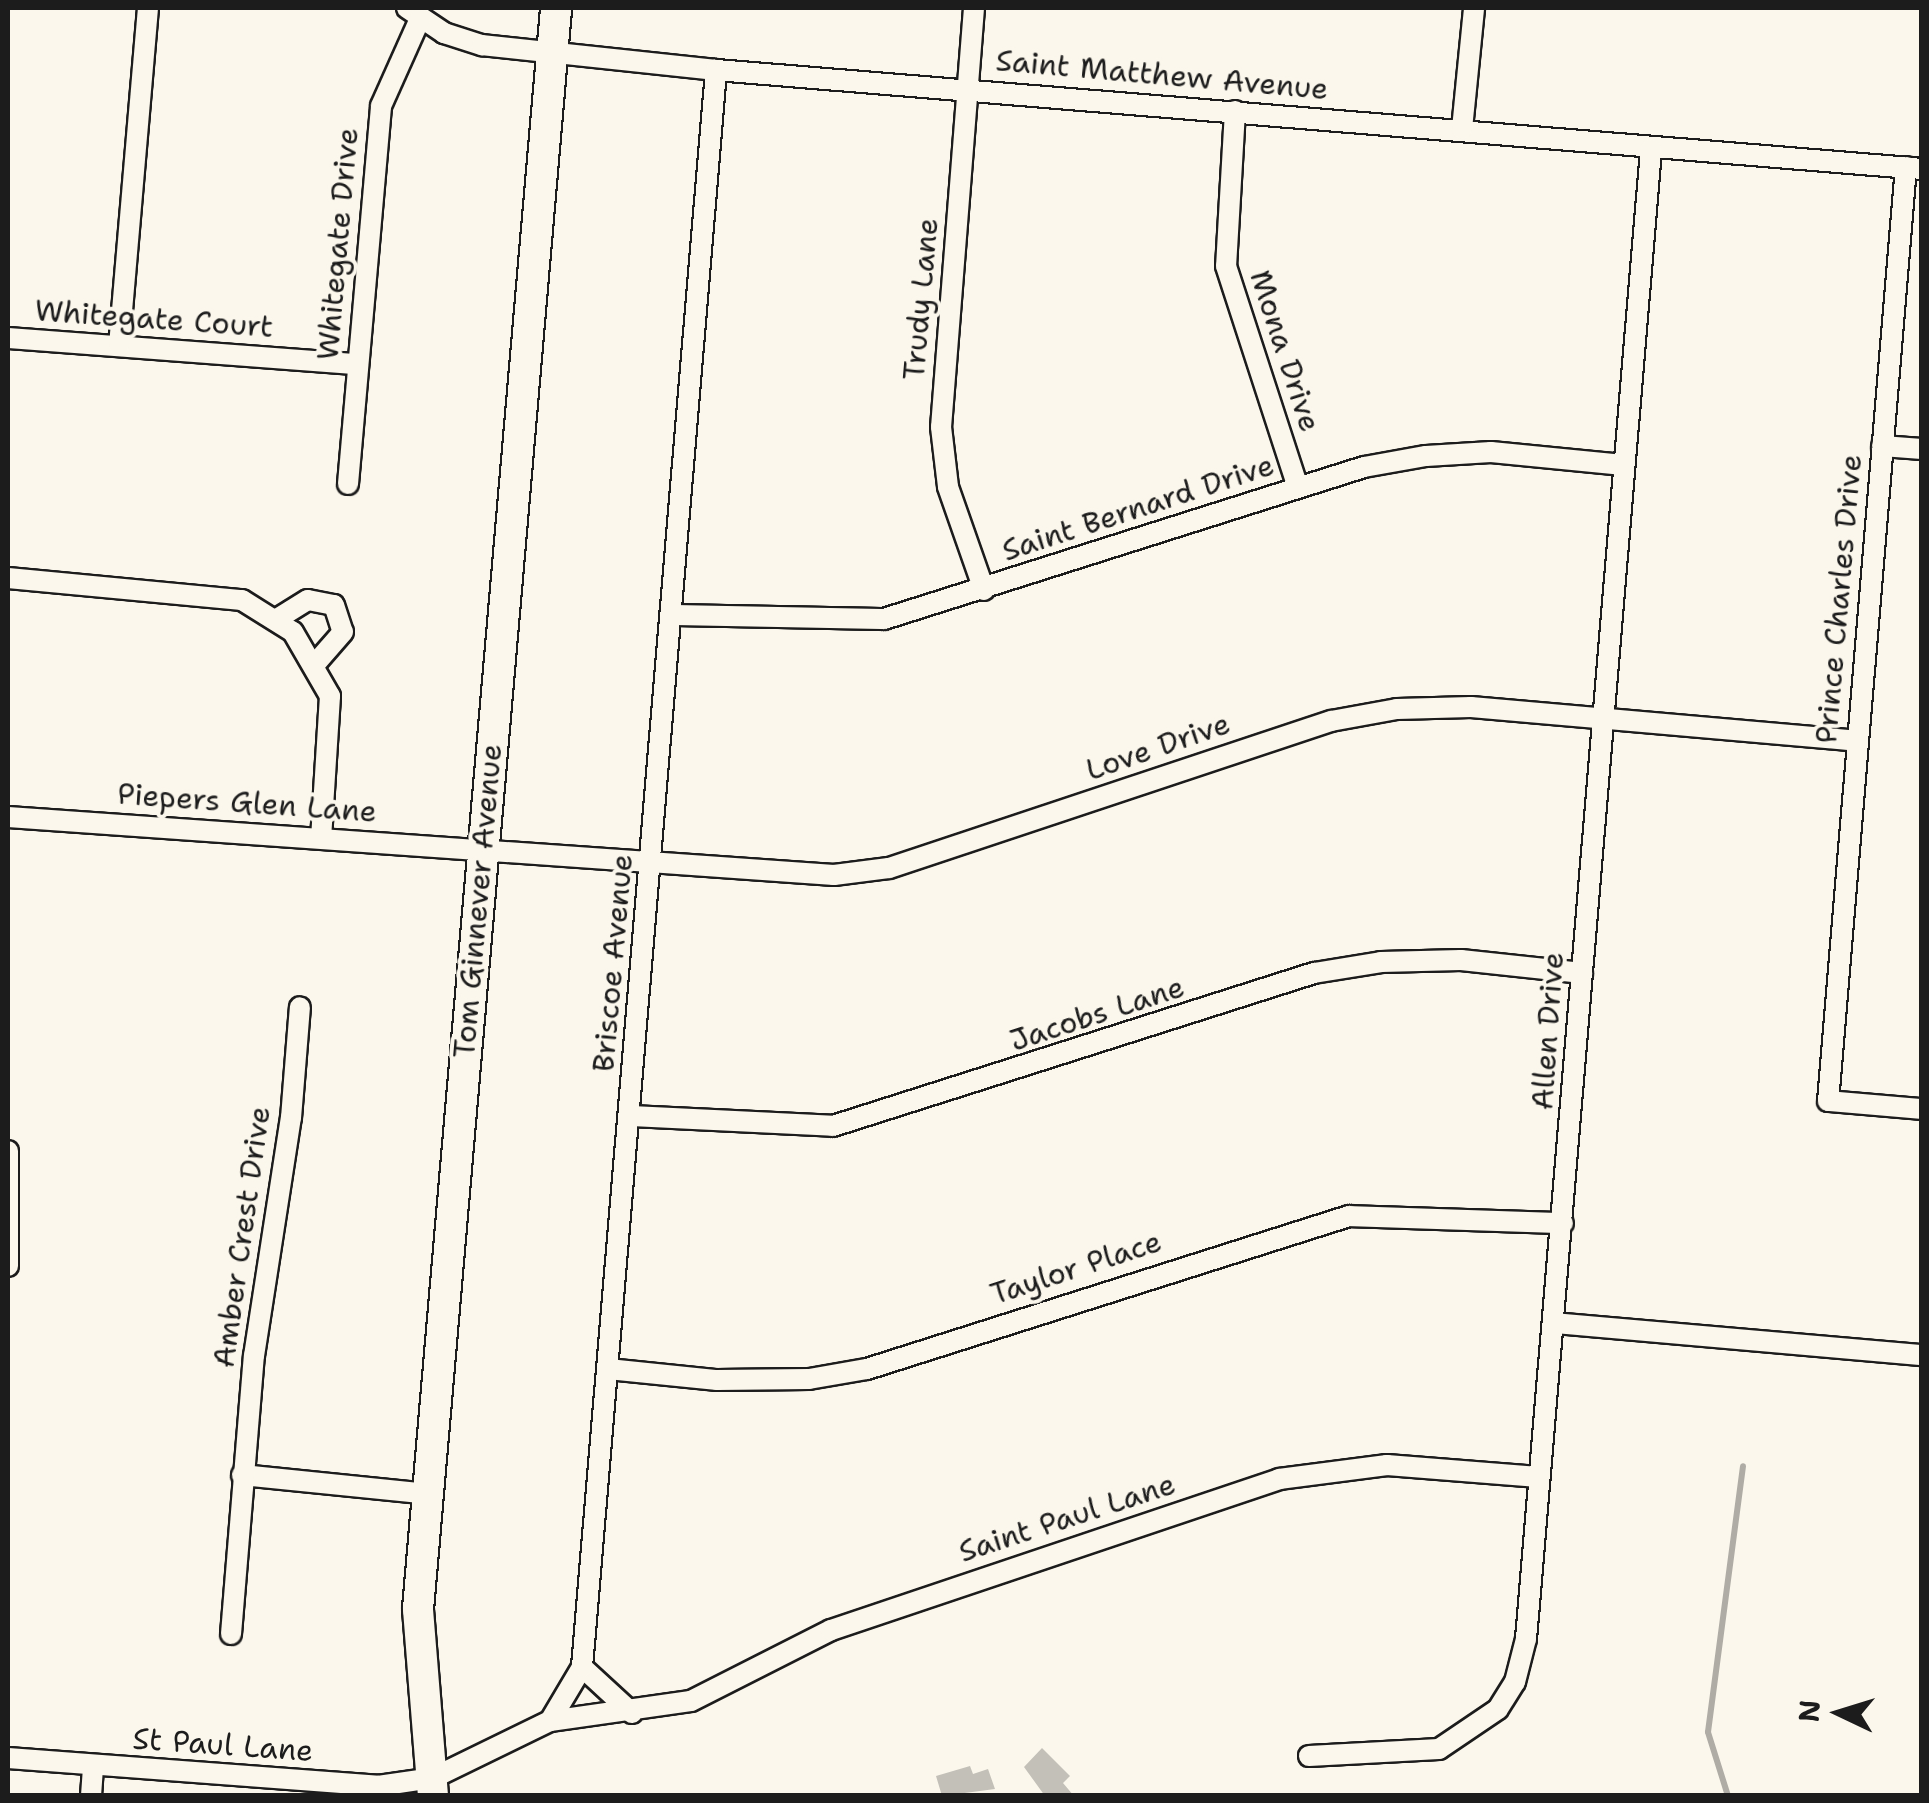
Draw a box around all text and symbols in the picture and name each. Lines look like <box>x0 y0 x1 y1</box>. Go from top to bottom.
street label: Saint Matthew Avenue <box>994 43 1330 107</box>
street label: Whitegate Drive <box>310 126 366 362</box>
street label: Trudy Lane <box>896 216 946 382</box>
street label: Mona Drive <box>1242 266 1328 436</box>
street label: Whitegate Court <box>34 293 274 345</box>
street label: Saint Bernard Drive <box>998 447 1278 569</box>
street label: Prince Charles Drive <box>1808 453 1870 745</box>
street label: Love Drive <box>1081 706 1235 788</box>
street label: Tom Ginnever Avenue <box>446 742 510 1060</box>
street label: Piepers Glen Lane <box>116 776 378 830</box>
street label: Briscoe Avenue <box>586 853 640 1073</box>
street label: Allen Drive <box>1525 951 1571 1111</box>
street label: Jacobs Lane <box>1005 969 1189 1059</box>
street label: Amber Crest Drive <box>206 1104 278 1370</box>
street label: Taylor Place <box>986 1223 1166 1313</box>
street label: Saint Paul Lane <box>954 1466 1180 1570</box>
north arrow <box>1789 1663 1889 1763</box>
text: N <box>1789 1699 1829 1723</box>
street label: St Paul Lane <box>132 1721 314 1769</box>

